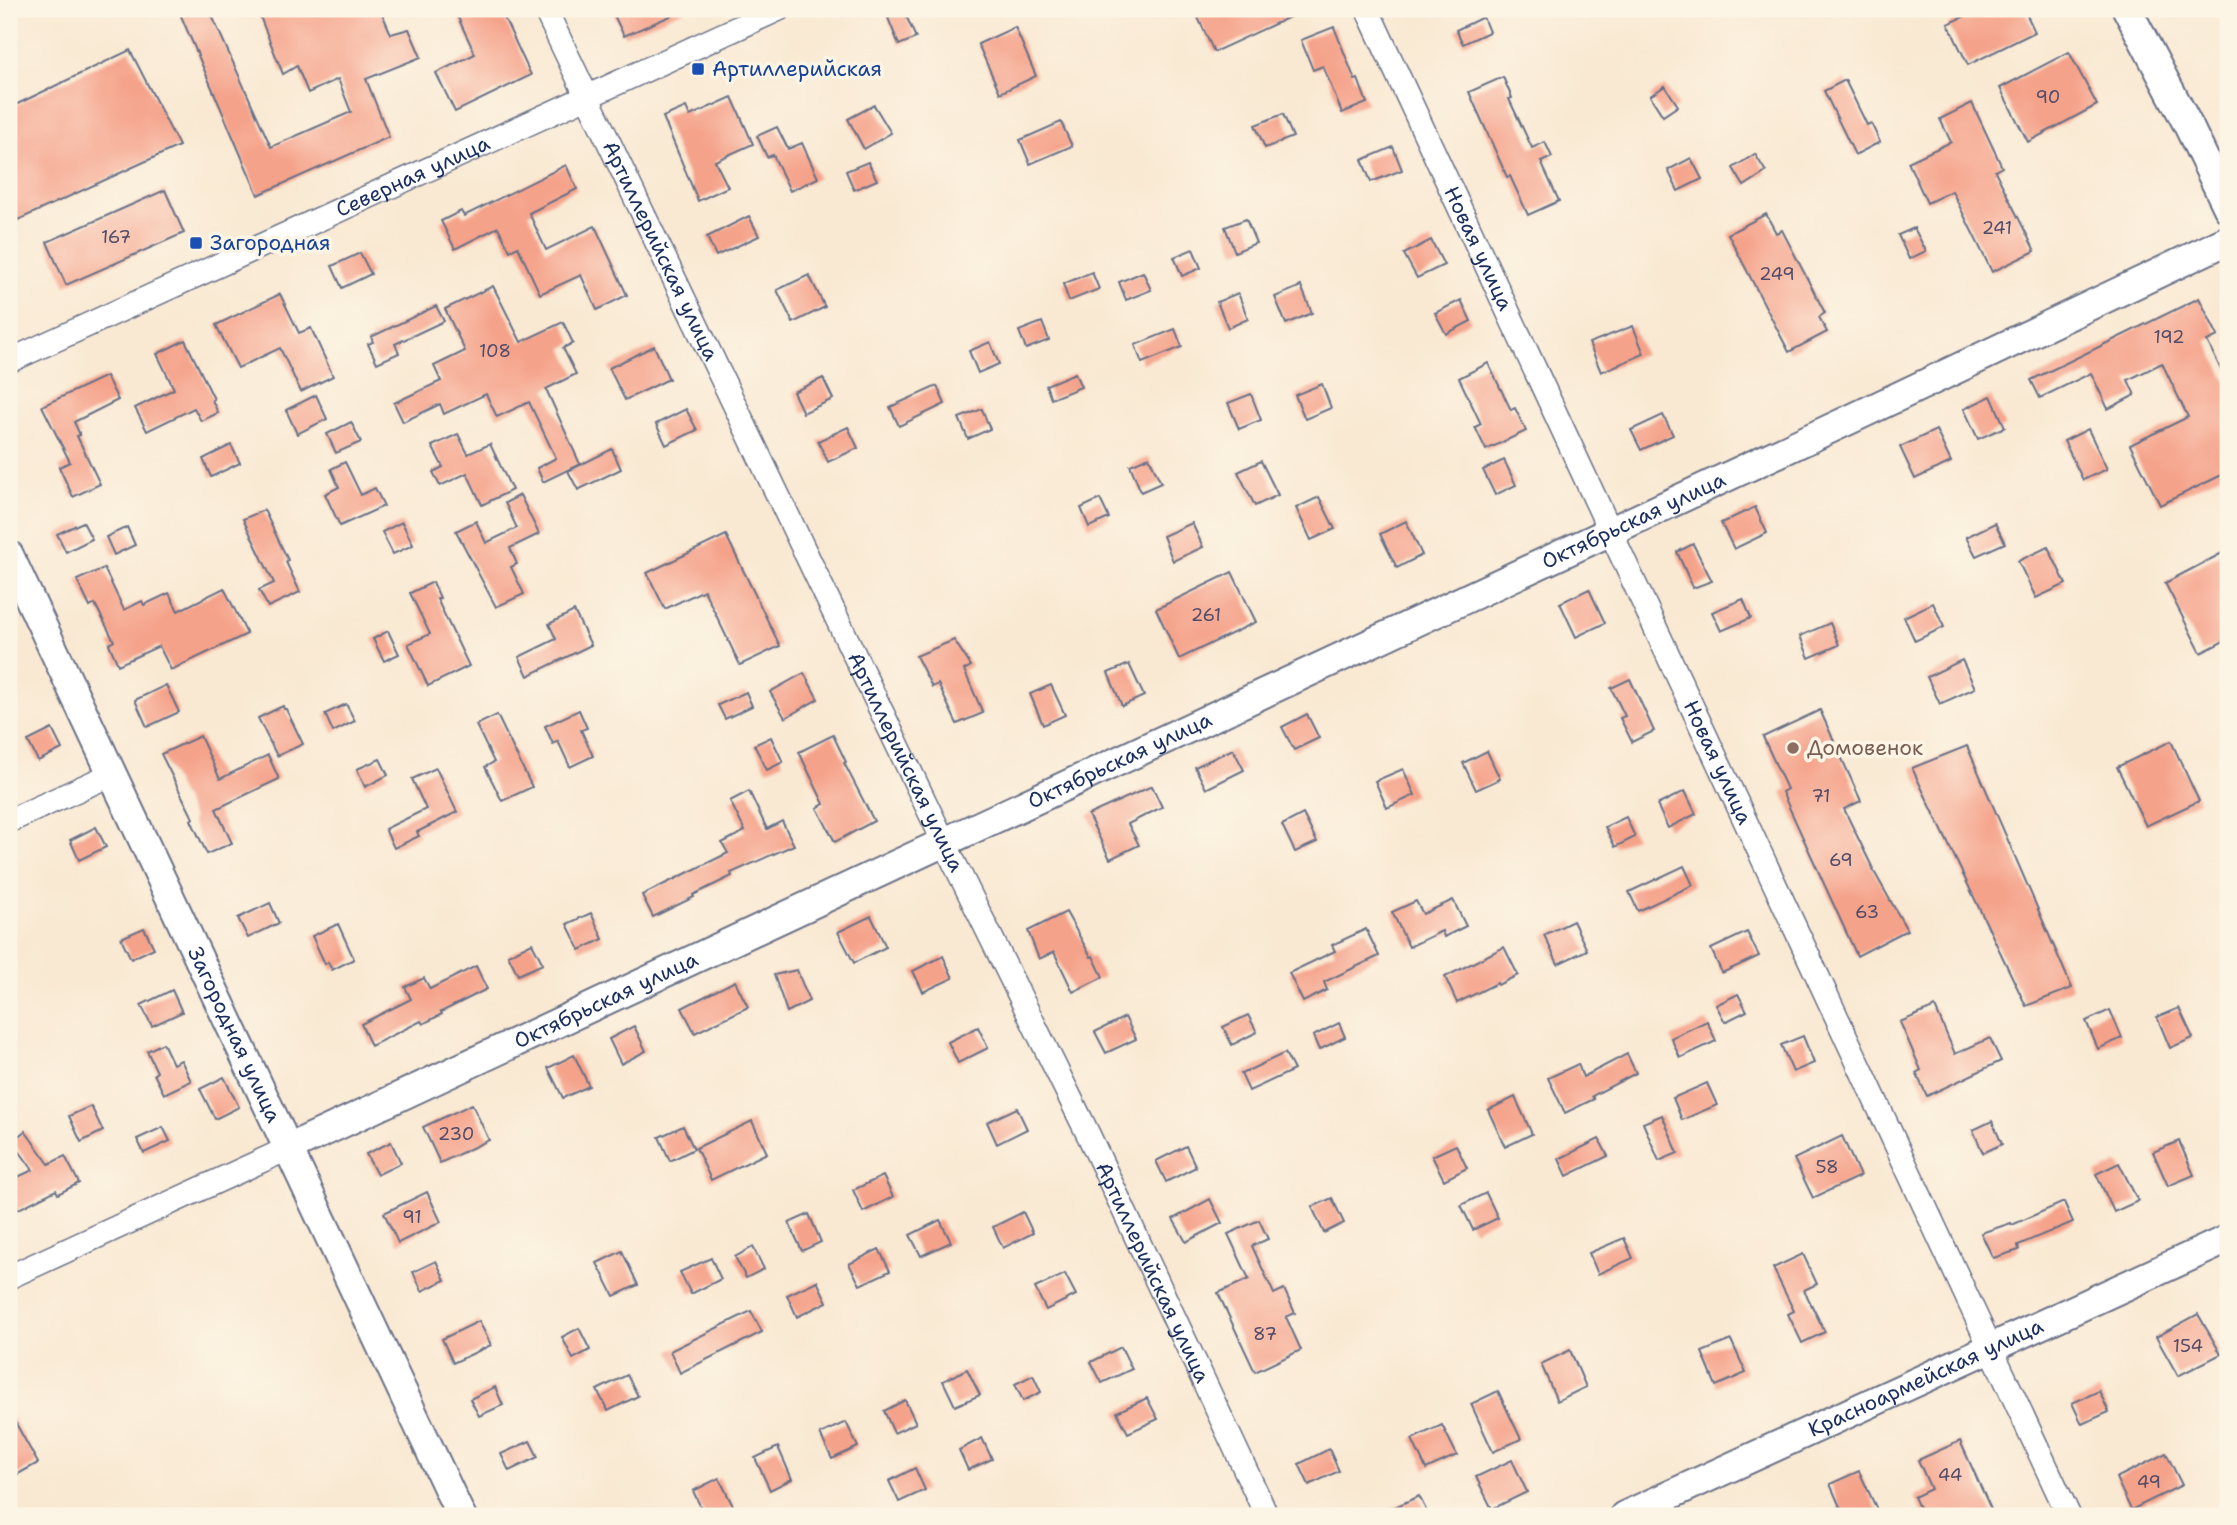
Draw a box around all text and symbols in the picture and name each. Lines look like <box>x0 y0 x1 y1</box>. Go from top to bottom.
place label: Артиллерийская <box>712 55 882 83</box>
marker: Артиллерийская <box>690 61 706 77</box>
house number: 90 <box>2036 85 2060 109</box>
street label: Северная улица <box>331 129 494 224</box>
street label: Артиллерийская улица <box>596 136 725 365</box>
street label: Новая улица <box>1437 182 1519 315</box>
house number: 241 <box>1982 216 2012 240</box>
house number: 167 <box>101 225 131 249</box>
place label: Загородная <box>210 229 331 257</box>
marker: Загородная <box>188 235 204 251</box>
house number: 249 <box>1759 262 1795 286</box>
house number: 192 <box>2153 325 2185 349</box>
house number: 108 <box>479 339 511 363</box>
street label: Октябрьская улица <box>1537 466 1730 575</box>
house number: 261 <box>1191 603 1221 627</box>
street label: Артиллерийская улица <box>841 647 971 877</box>
street label: Новая улица <box>1677 696 1759 829</box>
street label: Октябрьская улица <box>1023 705 1216 815</box>
place label: Домовенок <box>1807 734 1923 762</box>
marker: Домовенок <box>1785 740 1801 756</box>
house number: 71 <box>1811 784 1831 808</box>
house number: 69 <box>1829 848 1853 872</box>
house number: 63 <box>1855 900 1879 924</box>
street label: Загородная улица <box>181 942 288 1127</box>
street label: Октябрьская улица <box>509 945 702 1055</box>
house number: 230 <box>438 1122 474 1146</box>
house number: 58 <box>1815 1155 1839 1179</box>
street label: Артиллерийская улица <box>1089 1157 1217 1387</box>
house number: 91 <box>402 1205 422 1229</box>
street label: Красноармейская улица <box>1804 1312 2048 1444</box>
house number: 87 <box>1253 1322 1277 1346</box>
house number: 154 <box>2173 1334 2203 1358</box>
house number: 44 <box>1938 1463 1962 1487</box>
house number: 49 <box>2137 1470 2161 1494</box>

